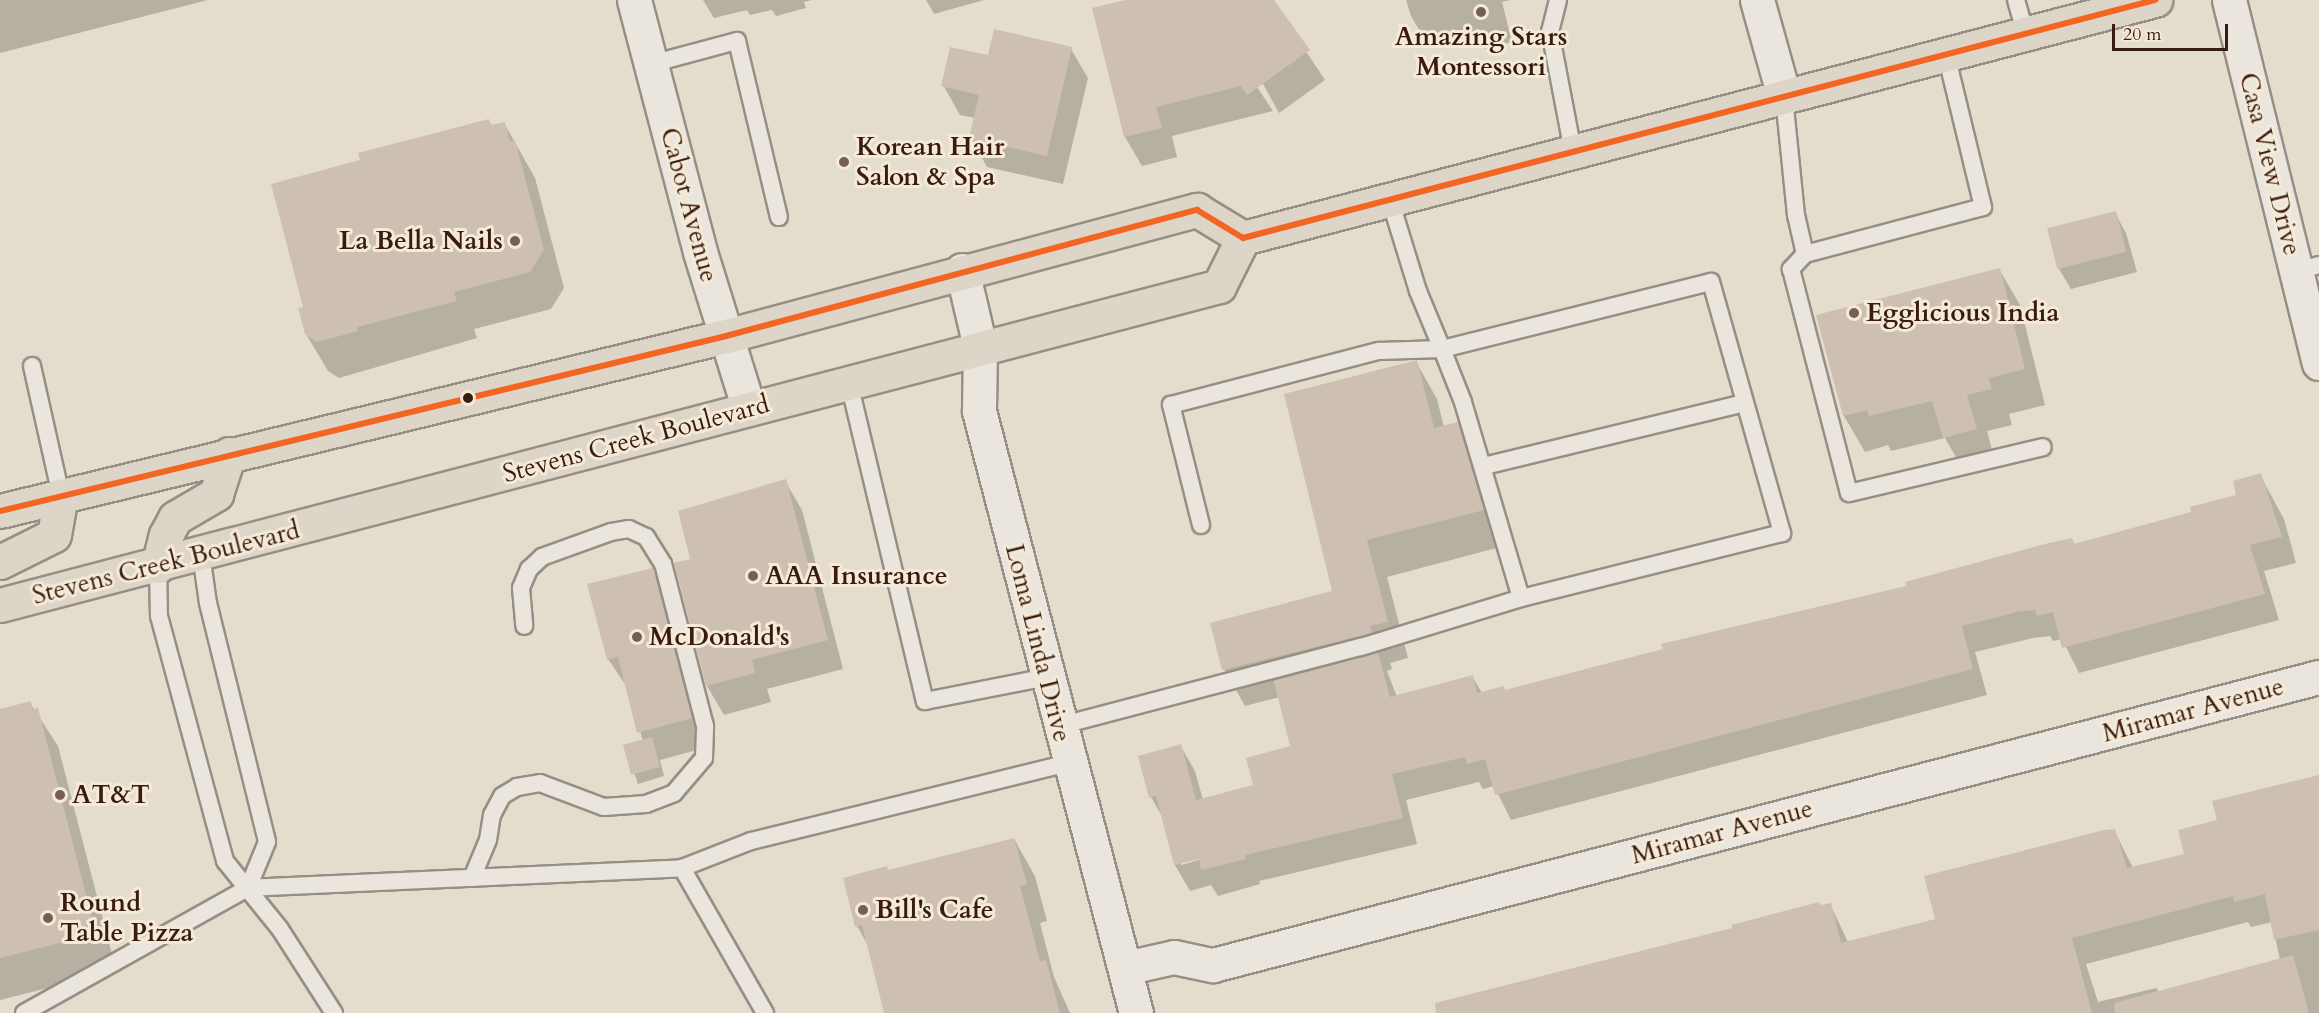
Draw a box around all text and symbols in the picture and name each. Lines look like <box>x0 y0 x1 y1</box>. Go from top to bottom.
marker: Amazing Stars Montessori <box>1474 5 1488 19</box>
scale bar <box>2115 12 2230 50</box>
place label: Amazing Stars Montessori <box>1395 21 1567 82</box>
text: 20 m <box>2123 22 2162 47</box>
street label: Casa View Drive <box>2232 70 2308 258</box>
street label: Cabot Avenue <box>653 124 725 286</box>
place label: Korean Hair Salon & Spa <box>856 131 1004 192</box>
marker: Korean Hair Salon & Spa <box>837 155 851 169</box>
place label: La Bella Nails <box>339 225 503 257</box>
marker: La Bella Nails <box>508 234 522 248</box>
place label: Egglicious India <box>1866 297 2059 329</box>
marker: Egglicious India <box>1847 306 1861 320</box>
street label: Stevens Creek Boulevard <box>499 388 773 490</box>
unlabelled marker <box>462 392 474 404</box>
street label: Stevens Creek Boulevard <box>29 515 303 611</box>
street label: Loma Linda Drive <box>998 541 1078 745</box>
place label: AAA Insurance <box>765 560 948 592</box>
marker: AAA Insurance <box>746 569 760 583</box>
place label: McDonald's <box>649 621 790 653</box>
marker: McDonald's <box>630 630 644 644</box>
street label: Miramar Avenue <box>2099 671 2287 749</box>
place label: AT&T <box>72 779 150 811</box>
marker: AT&T <box>53 788 67 802</box>
street label: Miramar Avenue <box>1628 793 1816 871</box>
place label: Round Table Pizza <box>60 887 193 948</box>
place label: Bill's Cafe <box>875 894 994 926</box>
marker: Bill's Cafe <box>856 903 870 917</box>
marker: Round Table Pizza <box>41 911 55 925</box>

